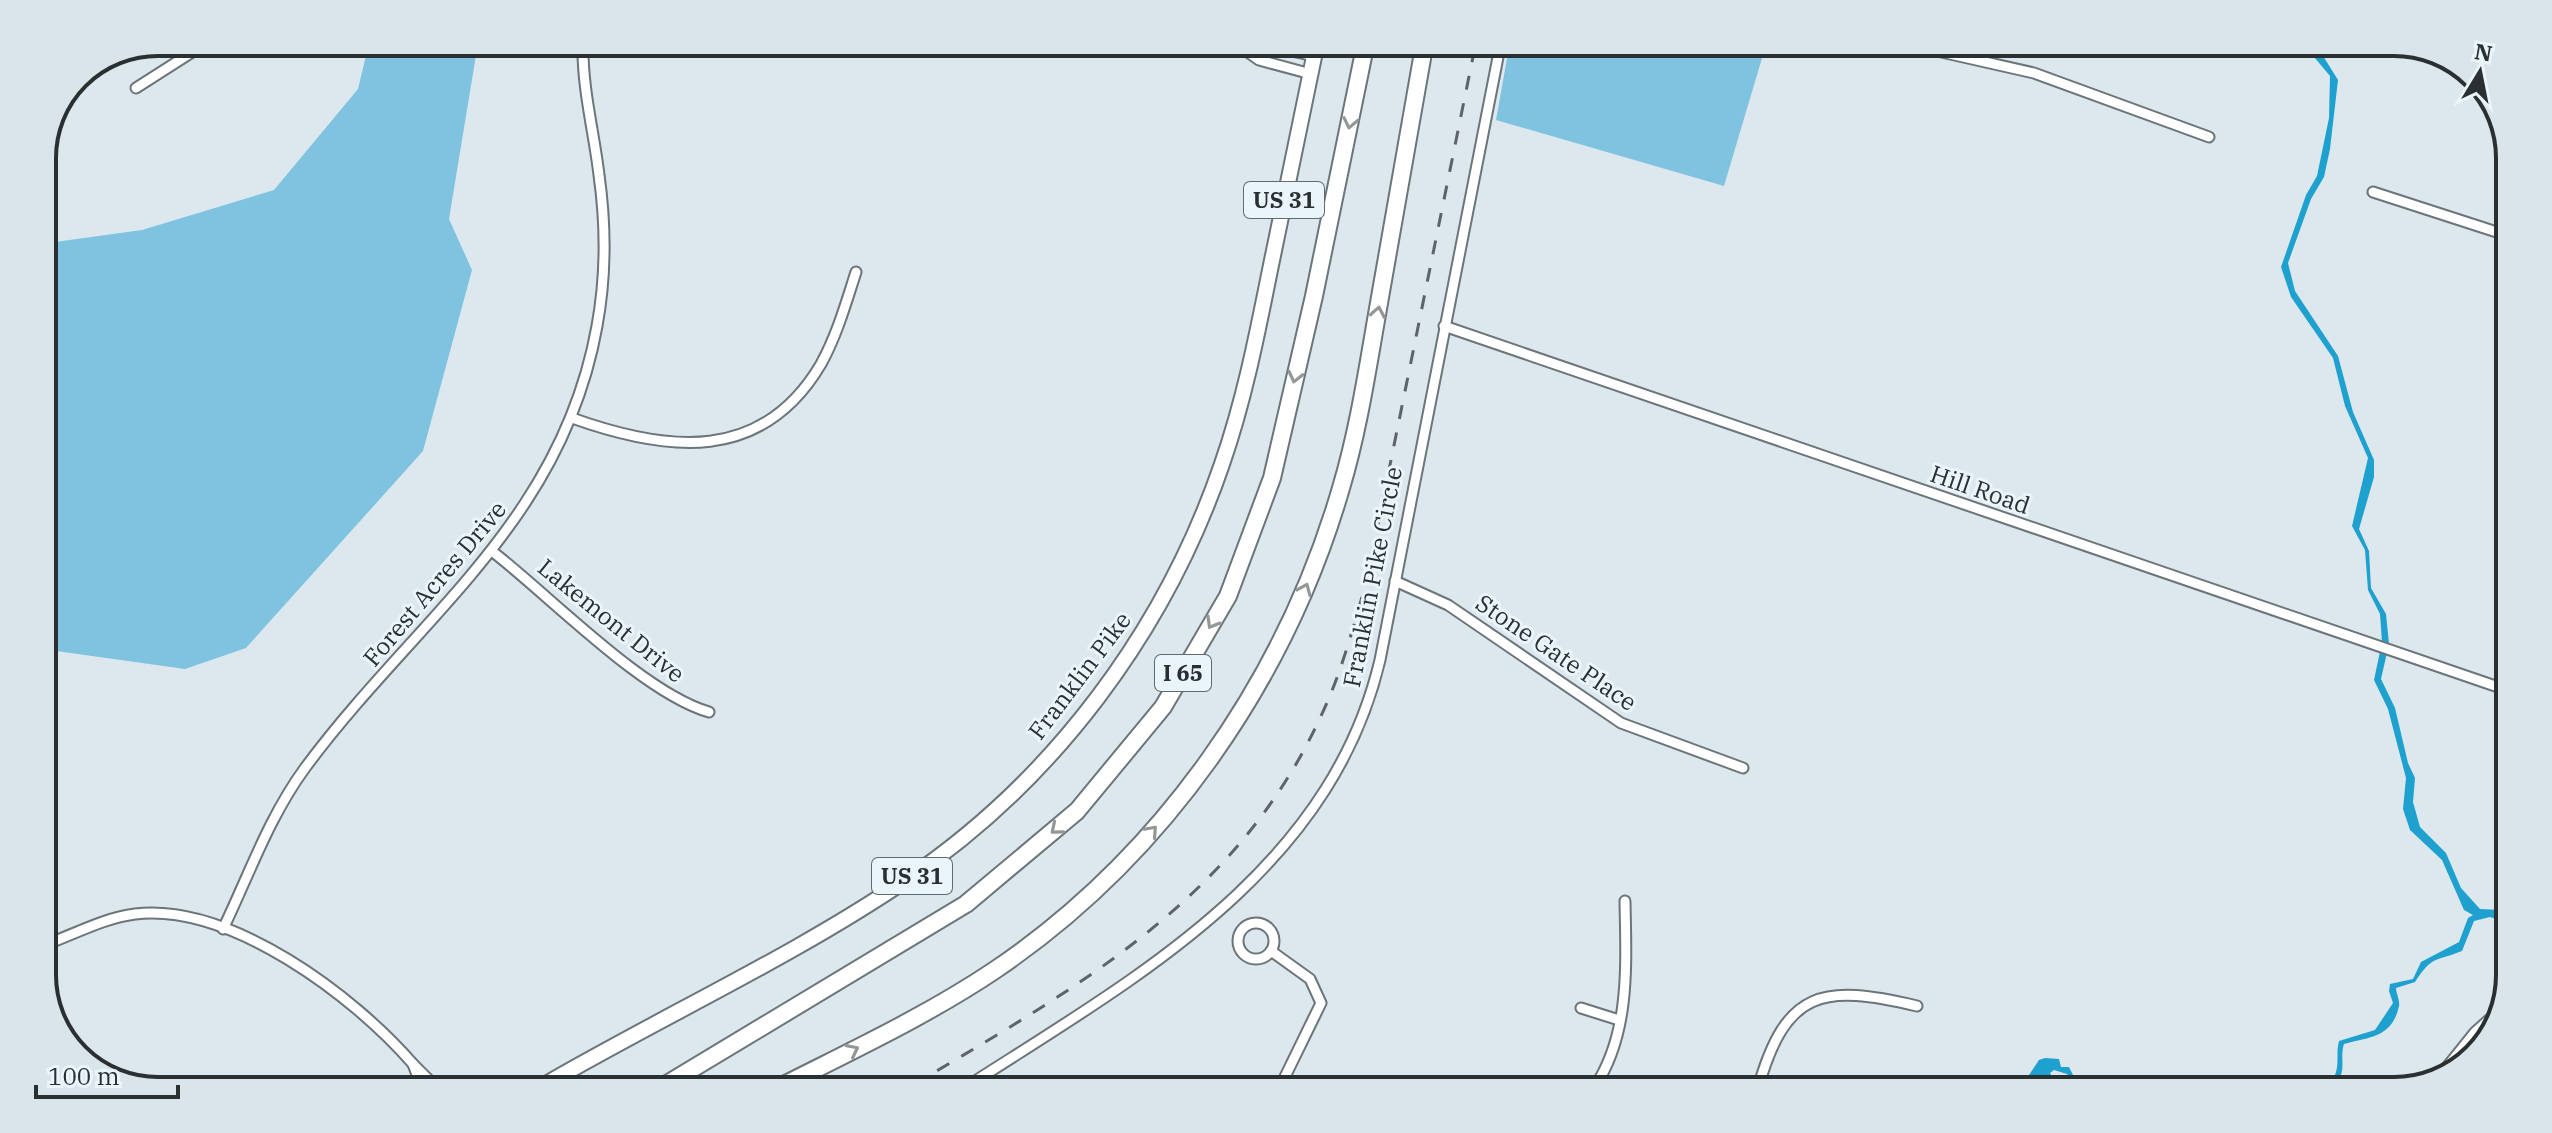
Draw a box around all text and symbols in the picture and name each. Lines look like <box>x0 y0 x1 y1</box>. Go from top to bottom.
north arrow <box>2440 32 2520 112</box>
text: N <box>2472 36 2495 68</box>
one-way arrow <box>1342 116 1359 130</box>
road number: US 31 <box>1244 182 1324 218</box>
one-way arrow <box>1368 305 1385 318</box>
one-way arrow <box>1287 370 1304 384</box>
street label: Hill Road <box>1926 457 2035 521</box>
street label: Franklin Pike Circle <box>1335 464 1409 690</box>
street label: Forest Acres Drive <box>356 494 513 673</box>
street label: Lakemont Drive <box>532 551 692 689</box>
one-way arrow <box>1295 583 1311 597</box>
street label: Stone Gate Place <box>1470 586 1643 718</box>
street label: Franklin Pike <box>1021 605 1138 746</box>
one-way arrow <box>1206 614 1222 629</box>
road number: I 65 <box>1155 655 1211 691</box>
one-way arrow <box>1051 819 1066 834</box>
one-way arrow <box>1142 826 1156 841</box>
road number: US 31 <box>872 858 952 894</box>
one-way arrow <box>845 1044 860 1059</box>
scale bar <box>36 1049 178 1099</box>
text: 100 m <box>48 1060 120 1092</box>

